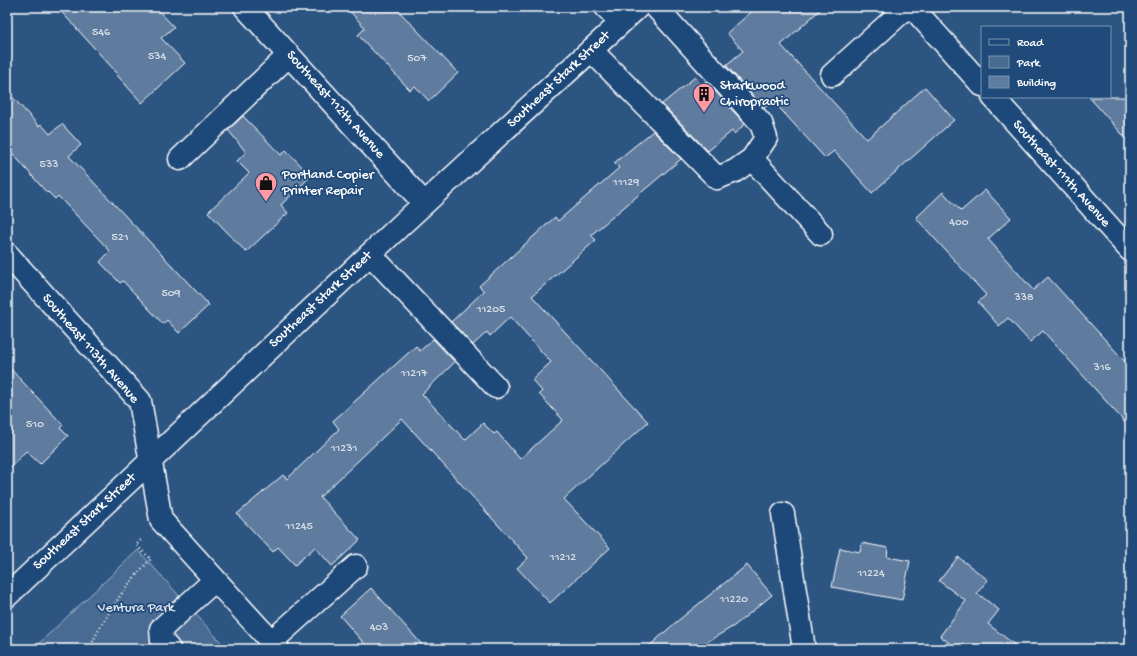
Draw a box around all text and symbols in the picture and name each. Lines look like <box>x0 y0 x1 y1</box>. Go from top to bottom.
house number: 546 <box>92 26 111 40</box>
legend <box>981 26 1111 98</box>
street label: Southeast Stark Street <box>504 27 615 132</box>
text: Road <box>1017 37 1044 51</box>
street label: Southeast 112th Avenue <box>282 47 389 163</box>
house number: 534 <box>148 50 166 64</box>
house number: 507 <box>407 52 427 66</box>
text: Park <box>1016 57 1042 71</box>
text: Building <box>1016 77 1056 91</box>
place label: Starkwood Chiropractic <box>720 78 789 111</box>
building icon: Starkwood Chiropractic <box>691 81 717 114</box>
street label: Southeast 111th Avenue <box>1008 117 1114 232</box>
house number: 533 <box>40 158 58 172</box>
place label: Portland Copier Printer Repair <box>281 167 375 200</box>
shop icon: Portland Copier Printer Repair <box>253 170 279 203</box>
house number: 11129 <box>612 176 639 190</box>
house number: 400 <box>949 216 969 230</box>
house number: 521 <box>111 231 129 245</box>
street label: Southeast Stark Street <box>266 247 377 352</box>
house number: 509 <box>161 287 181 301</box>
street label: Southeast 113th Avenue <box>38 291 143 408</box>
house number: 338 <box>1013 291 1034 305</box>
house number: 11205 <box>476 303 505 317</box>
house number: 316 <box>1092 361 1111 375</box>
house number: 11217 <box>400 367 428 381</box>
house number: 510 <box>26 418 44 432</box>
house number: 11231 <box>330 442 357 456</box>
street label: Southeast Stark Street <box>30 469 141 574</box>
house number: 11245 <box>284 520 313 534</box>
house number: 11212 <box>549 551 576 565</box>
house number: 11224 <box>856 567 885 581</box>
house number: 11220 <box>719 593 748 607</box>
park label: Ventura Park <box>97 600 176 617</box>
house number: 403 <box>370 621 388 635</box>

